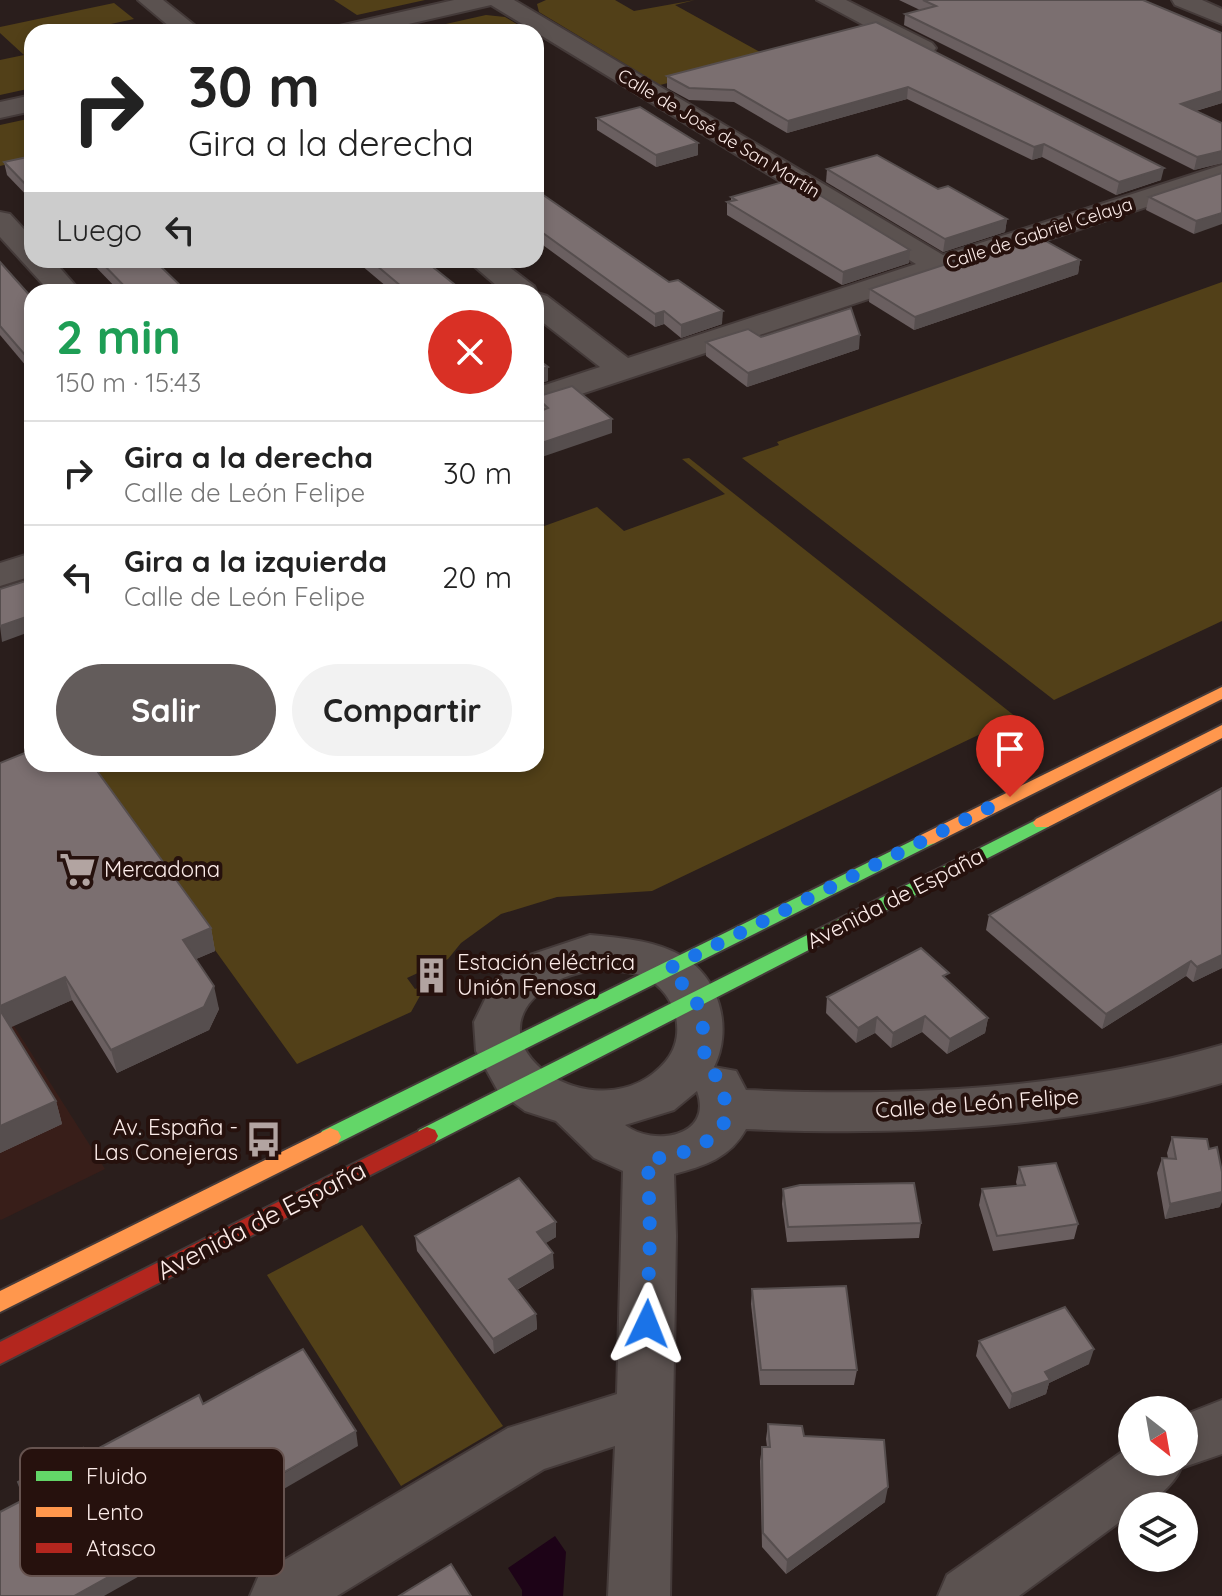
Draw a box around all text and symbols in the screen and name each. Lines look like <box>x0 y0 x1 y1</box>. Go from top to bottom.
text: 30 m <box>188 51 320 121</box>
icon: right <box>56 56 160 160</box>
street label: Calle de José de San Martín <box>614 63 824 203</box>
text: Gira a la derecha <box>188 120 474 165</box>
street label: Calle de Gabriel Celaya <box>943 192 1135 274</box>
icon: left <box>158 208 202 252</box>
text: Luego <box>56 211 142 249</box>
text: 2 min <box>56 306 181 366</box>
button: close <box>428 310 512 394</box>
text: 150 m · 15:43 <box>56 366 201 399</box>
text: Gira a la derecha <box>124 438 373 476</box>
icon: right <box>56 451 100 495</box>
text: 30 m <box>443 454 512 492</box>
text: Calle de León Felipe <box>124 476 365 509</box>
text: Gira a la izquierda <box>124 542 387 580</box>
icon: left <box>56 555 100 599</box>
text: 20 m <box>442 558 512 596</box>
text: Calle de León Felipe <box>124 580 365 613</box>
button: Salir <box>56 664 276 756</box>
button: Compartir <box>292 664 512 756</box>
pin <box>976 715 1044 797</box>
icon: arrive <box>988 727 1032 771</box>
street label: Avenida de España <box>802 841 988 955</box>
supermarket icon: Mercadona <box>59 850 97 888</box>
place label: Mercadona <box>104 855 220 883</box>
place label: Estación eléctrica Unión Fenosa <box>457 948 635 1001</box>
building icon: Estación eléctrica Unión Fenosa <box>412 956 450 994</box>
street label: Calle de León Felipe <box>874 1082 1080 1124</box>
place label: Av. España - Las Conejeras <box>94 1113 238 1166</box>
bus stop icon: Av. España - Las Conejeras <box>245 1121 283 1159</box>
street label: Avenida de España <box>151 1153 371 1287</box>
position arrow <box>605 1282 689 1366</box>
north arrow <box>1118 1396 1198 1476</box>
map controls <box>1118 1396 1198 1572</box>
legend <box>20 1448 284 1576</box>
text: Fluido <box>86 1462 147 1490</box>
button: layers <box>1118 1492 1198 1572</box>
text: Lento <box>86 1498 144 1526</box>
text: Atasco <box>86 1534 156 1562</box>

